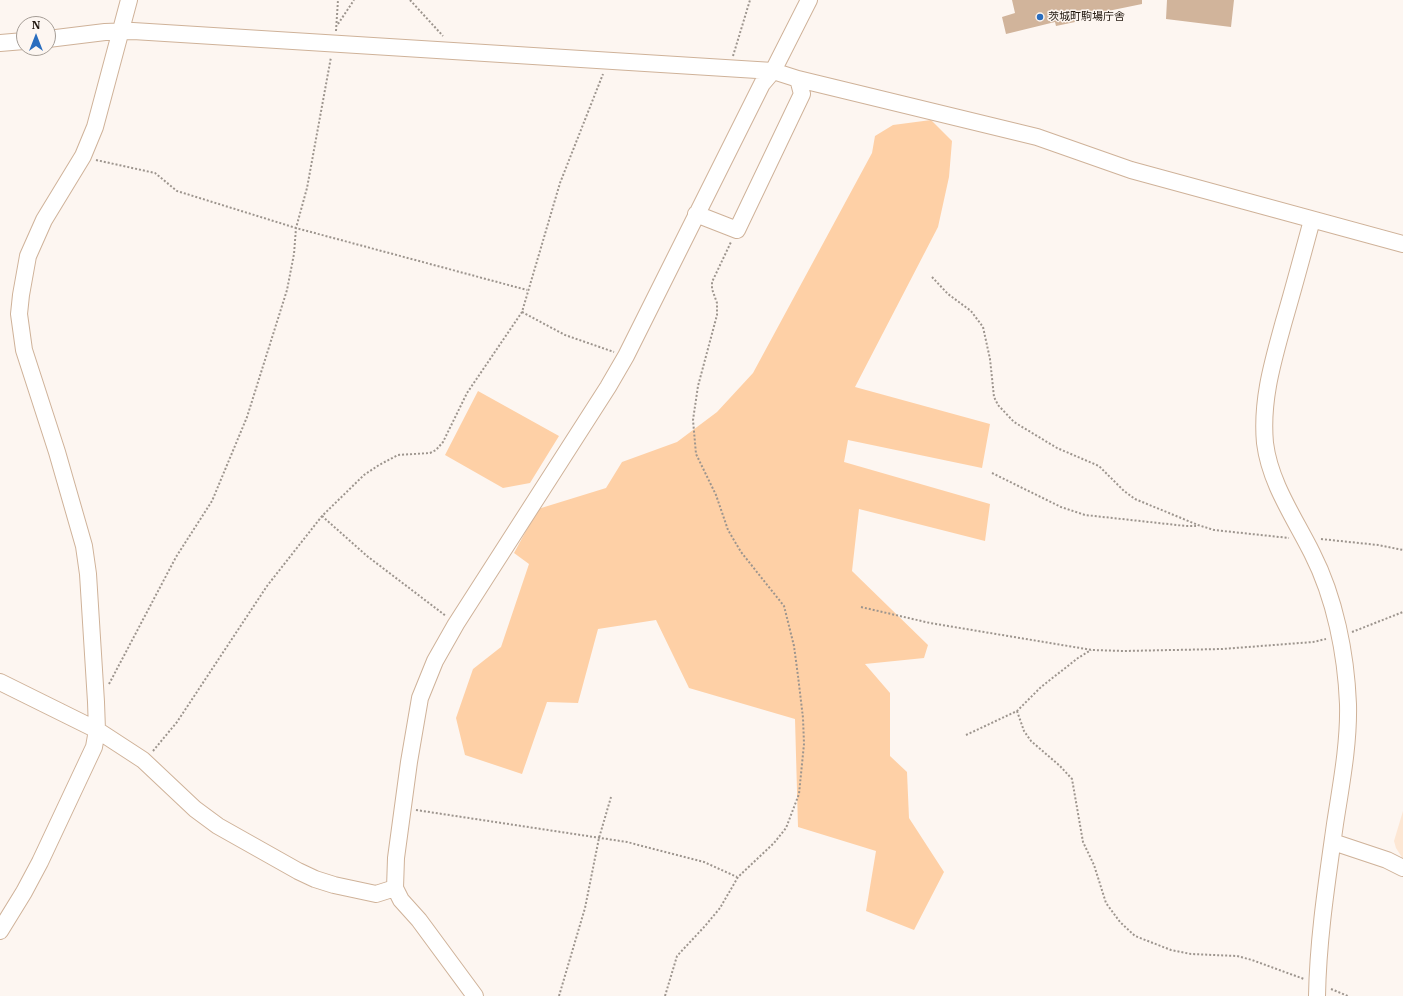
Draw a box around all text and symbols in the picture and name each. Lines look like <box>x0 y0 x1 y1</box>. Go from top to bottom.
place label: 茨城町駒場庁舎 <box>1048 10 1125 24</box>
marker: 茨城町駒場庁舎 <box>1035 12 1045 22</box>
north arrow <box>16 16 56 56</box>
text: N <box>32 18 40 32</box>

